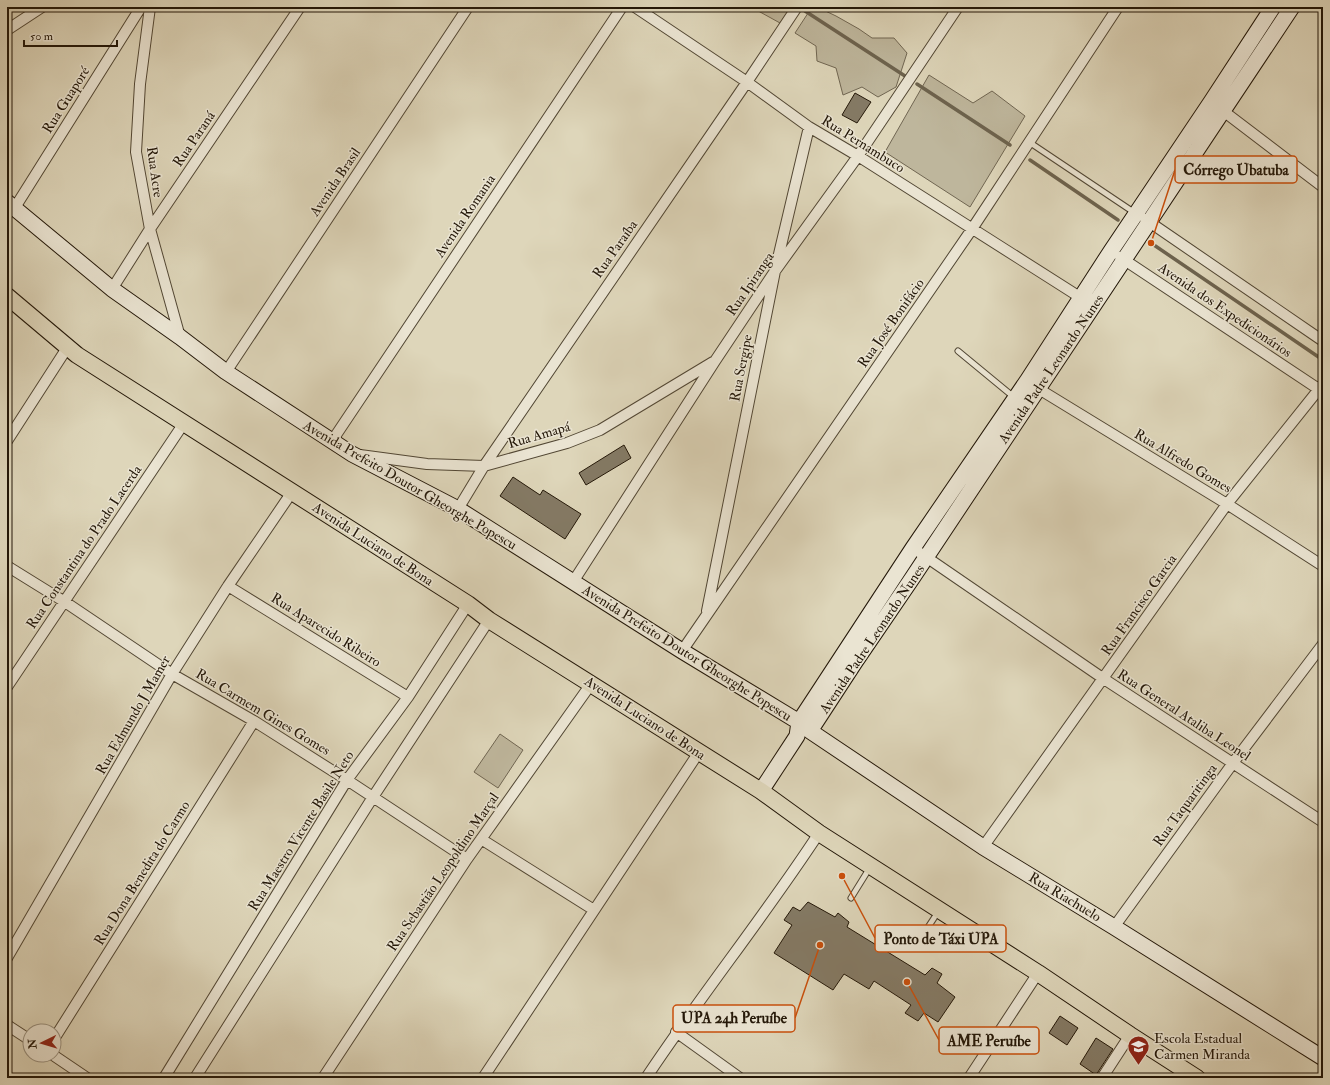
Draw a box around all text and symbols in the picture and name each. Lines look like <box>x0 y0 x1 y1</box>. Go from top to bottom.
scale bar <box>24 22 117 48</box>
text: 50 m <box>30 29 54 44</box>
street label: Rua Guaporé <box>39 63 94 137</box>
street label: Rua Paraná <box>169 108 219 170</box>
street label: Rua Pernambuco <box>818 112 908 176</box>
street label: Avenida Brasil <box>305 144 364 220</box>
street label: Rua Acre <box>143 145 167 199</box>
callout: Córrego Ubatuba <box>1175 156 1297 183</box>
text: Córrego Ubatuba <box>1183 161 1290 181</box>
street label: Avenida Romania <box>430 171 499 262</box>
street label: Rua Paraíba <box>589 217 641 281</box>
street label: Rua Ipiranga <box>723 249 778 320</box>
street label: Avenida dos Expedicionários <box>1154 258 1295 362</box>
street label: Rua José Bonifácio <box>854 275 928 371</box>
street label: Avenida Padre Leonardo Nunes <box>994 291 1107 448</box>
street label: Rua Sergipe <box>726 333 757 403</box>
street label: Avenida Prefeito Doutor Gheorghe Popescu <box>299 416 520 554</box>
street label: Rua Amapá <box>506 418 573 453</box>
street label: Rua Alfredo Gomes <box>1131 425 1235 497</box>
street label: Rua Constantina do Prado Lacerda <box>23 462 145 632</box>
street label: Avenida Luciano de Bona <box>309 498 437 590</box>
street label: Rua Francisco Garcia <box>1098 551 1180 659</box>
street label: Avenida Padre Leonardo Nunes <box>815 561 928 718</box>
street label: Avenida Prefeito Doutor Gheorghe Popescu <box>578 581 795 726</box>
street label: Rua Aparecido Ribeiro <box>267 589 384 672</box>
street label: Rua Edmundo J Mamer <box>92 652 174 777</box>
street label: Rua Carmem Gines Gomes <box>193 665 333 759</box>
street label: Rua General Ataliba Leonel <box>1114 666 1254 765</box>
street label: Avenida Luciano de Bona <box>581 672 709 764</box>
street label: Rua Maestro Vicente Basile Neto <box>245 748 358 914</box>
street label: Rua Taquaritinga <box>1149 760 1221 850</box>
street label: Rua Sebastião Leopoldino Marçal <box>384 789 504 955</box>
street label: Rua Dona Benedita do Carmo <box>91 797 194 948</box>
street label: Rua Riachuelo <box>1026 869 1105 925</box>
callout: Ponto de Táxi UPA <box>875 925 1006 952</box>
text: Ponto de Táxi UPA <box>883 930 999 949</box>
callout: UPA 24h Peruíbe <box>673 1005 795 1032</box>
text: UPA 24h Peruíbe <box>681 1009 788 1028</box>
north arrow <box>22 1023 62 1063</box>
callout: AME Peruíbe <box>939 1027 1039 1054</box>
place label: Escola Estadual Carmen Miranda <box>1154 1030 1250 1063</box>
text: AME Peruíbe <box>946 1032 1032 1051</box>
school or university icon: Escola Estadual Carmen Miranda <box>1126 1033 1152 1066</box>
text: N <box>26 1037 40 1050</box>

